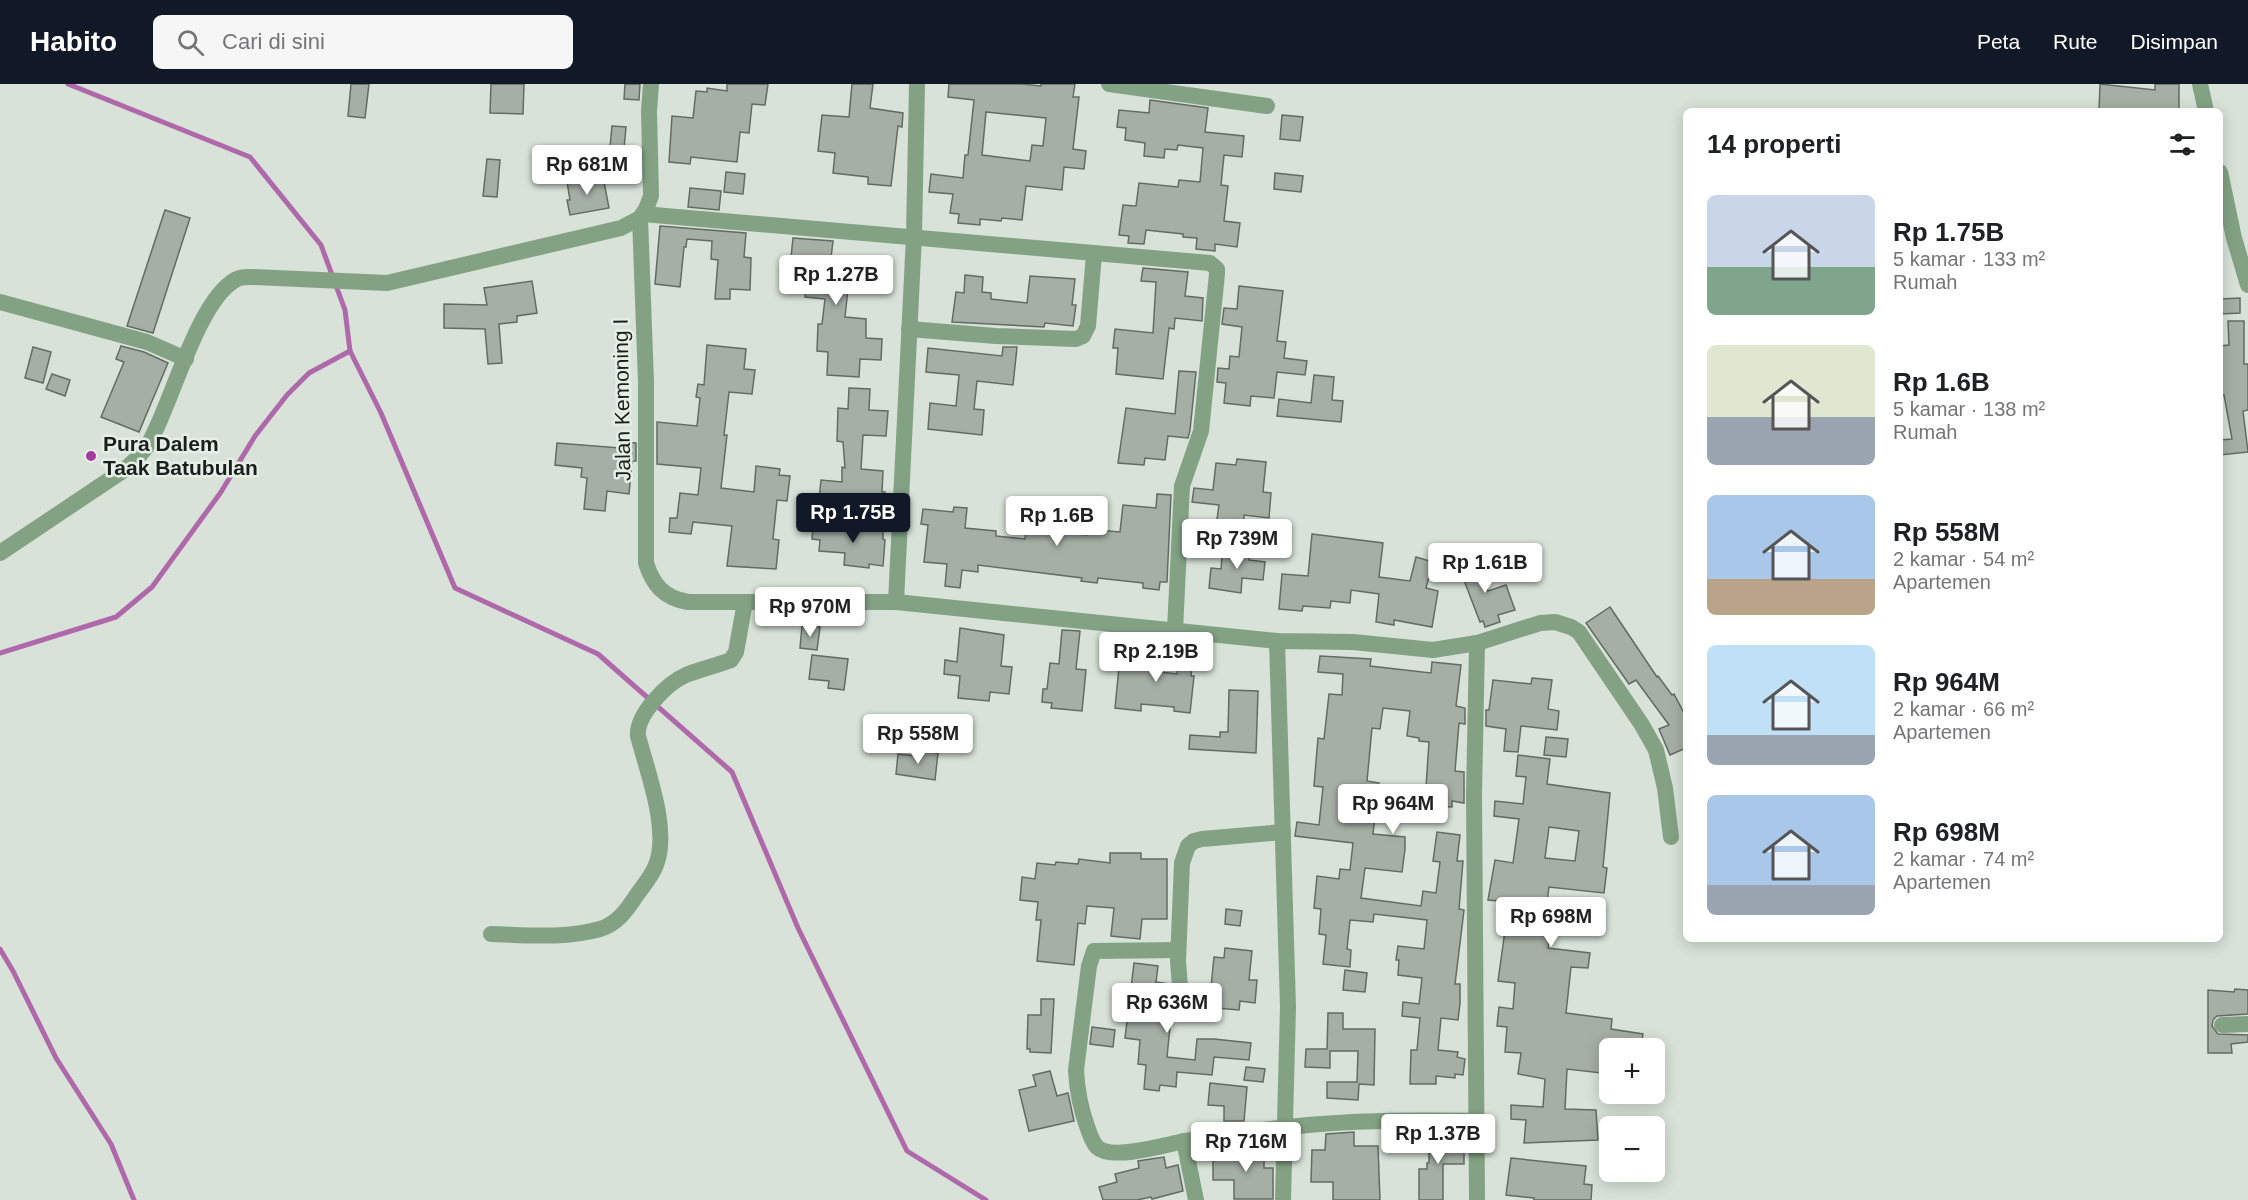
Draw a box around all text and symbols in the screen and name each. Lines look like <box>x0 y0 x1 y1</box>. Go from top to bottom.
search box <box>153 15 573 69</box>
text: Habito <box>30 26 117 57</box>
icon: search <box>174 26 207 59</box>
text: Cari di sini <box>222 29 325 54</box>
text: Peta <box>1977 30 2020 53</box>
text: Rute <box>2053 30 2097 53</box>
text: Disimpan <box>2130 30 2218 53</box>
icon: filters <box>2166 128 2199 161</box>
text: 14 properti <box>1707 129 1841 159</box>
pin: Rp 681M <box>532 145 642 196</box>
text: Rp 681M <box>546 153 628 175</box>
text: Rp 1.75B <box>1893 217 2004 247</box>
icon: home <box>1755 219 1827 291</box>
text: 5 kamar · 133 m² <box>1893 248 2045 270</box>
pin: Rp 1.27B <box>774 255 898 306</box>
text: Rp 1.27B <box>793 263 879 285</box>
text: Rumah <box>1893 271 1957 293</box>
street label: Jalan Kemoning I <box>609 319 634 481</box>
text: Rp 1.6B <box>1893 367 1990 397</box>
icon: home <box>1755 369 1827 441</box>
text: 5 kamar · 138 m² <box>1893 398 2045 420</box>
text: Rumah <box>1893 421 1957 443</box>
place label: Pura Dalem Taak Batubulan <box>103 432 258 479</box>
marker: Pura Dalem Taak Batubulan <box>84 449 98 463</box>
pin: Rp 1.75B <box>791 493 915 544</box>
pin: Rp 1.6B <box>1002 496 1112 547</box>
text: Rp 1.75B <box>810 501 896 523</box>
text: Rp 1.6B <box>1020 504 1094 526</box>
text: Rp 558M <box>1893 517 2000 547</box>
pin: Rp 739M <box>1182 519 1292 570</box>
icon: home <box>1755 519 1827 591</box>
text: Rp 739M <box>1196 527 1278 549</box>
pin: Rp 1.61B <box>1423 543 1547 594</box>
text: 2 kamar · 54 m² <box>1893 548 2034 570</box>
text: Rp 1.61B <box>1442 551 1528 573</box>
text: Apartemen <box>1893 571 1991 593</box>
pin: Rp 970M <box>755 587 865 638</box>
text: Rp 970M <box>769 595 851 617</box>
pin: Rp 2.19B <box>1094 632 1218 683</box>
text: Rp 2.19B <box>1113 640 1199 662</box>
text: Rp 964M <box>1893 667 2000 697</box>
icon: home <box>1755 669 1827 741</box>
text: 2 kamar · 66 m² <box>1893 698 2034 720</box>
pin: Rp 558M <box>863 714 973 765</box>
text: Apartemen <box>1893 721 1991 743</box>
text: Rp 558M <box>877 722 959 744</box>
pin: Rp 964M <box>1338 784 1448 835</box>
text: Rp 964M <box>1352 792 1434 814</box>
text: Rp 698M <box>1893 817 2000 847</box>
icon: home <box>1755 819 1827 891</box>
text: 2 kamar · 74 m² <box>1893 848 2034 870</box>
text: Apartemen <box>1893 871 1991 893</box>
pin: Rp 698M <box>1496 897 1606 948</box>
text: Rp 698M <box>1510 905 1592 927</box>
pin: Rp 636M <box>1112 983 1222 1034</box>
text: Rp 636M <box>1126 991 1208 1013</box>
map controls <box>1599 1038 1665 1182</box>
button: + <box>1599 1038 1665 1104</box>
pin: Rp 1.37B <box>1376 1114 1500 1165</box>
button: − <box>1599 1116 1665 1182</box>
pin: Rp 716M <box>1191 1122 1301 1173</box>
text: Rp 1.37B <box>1395 1122 1481 1144</box>
text: Rp 716M <box>1205 1130 1287 1152</box>

